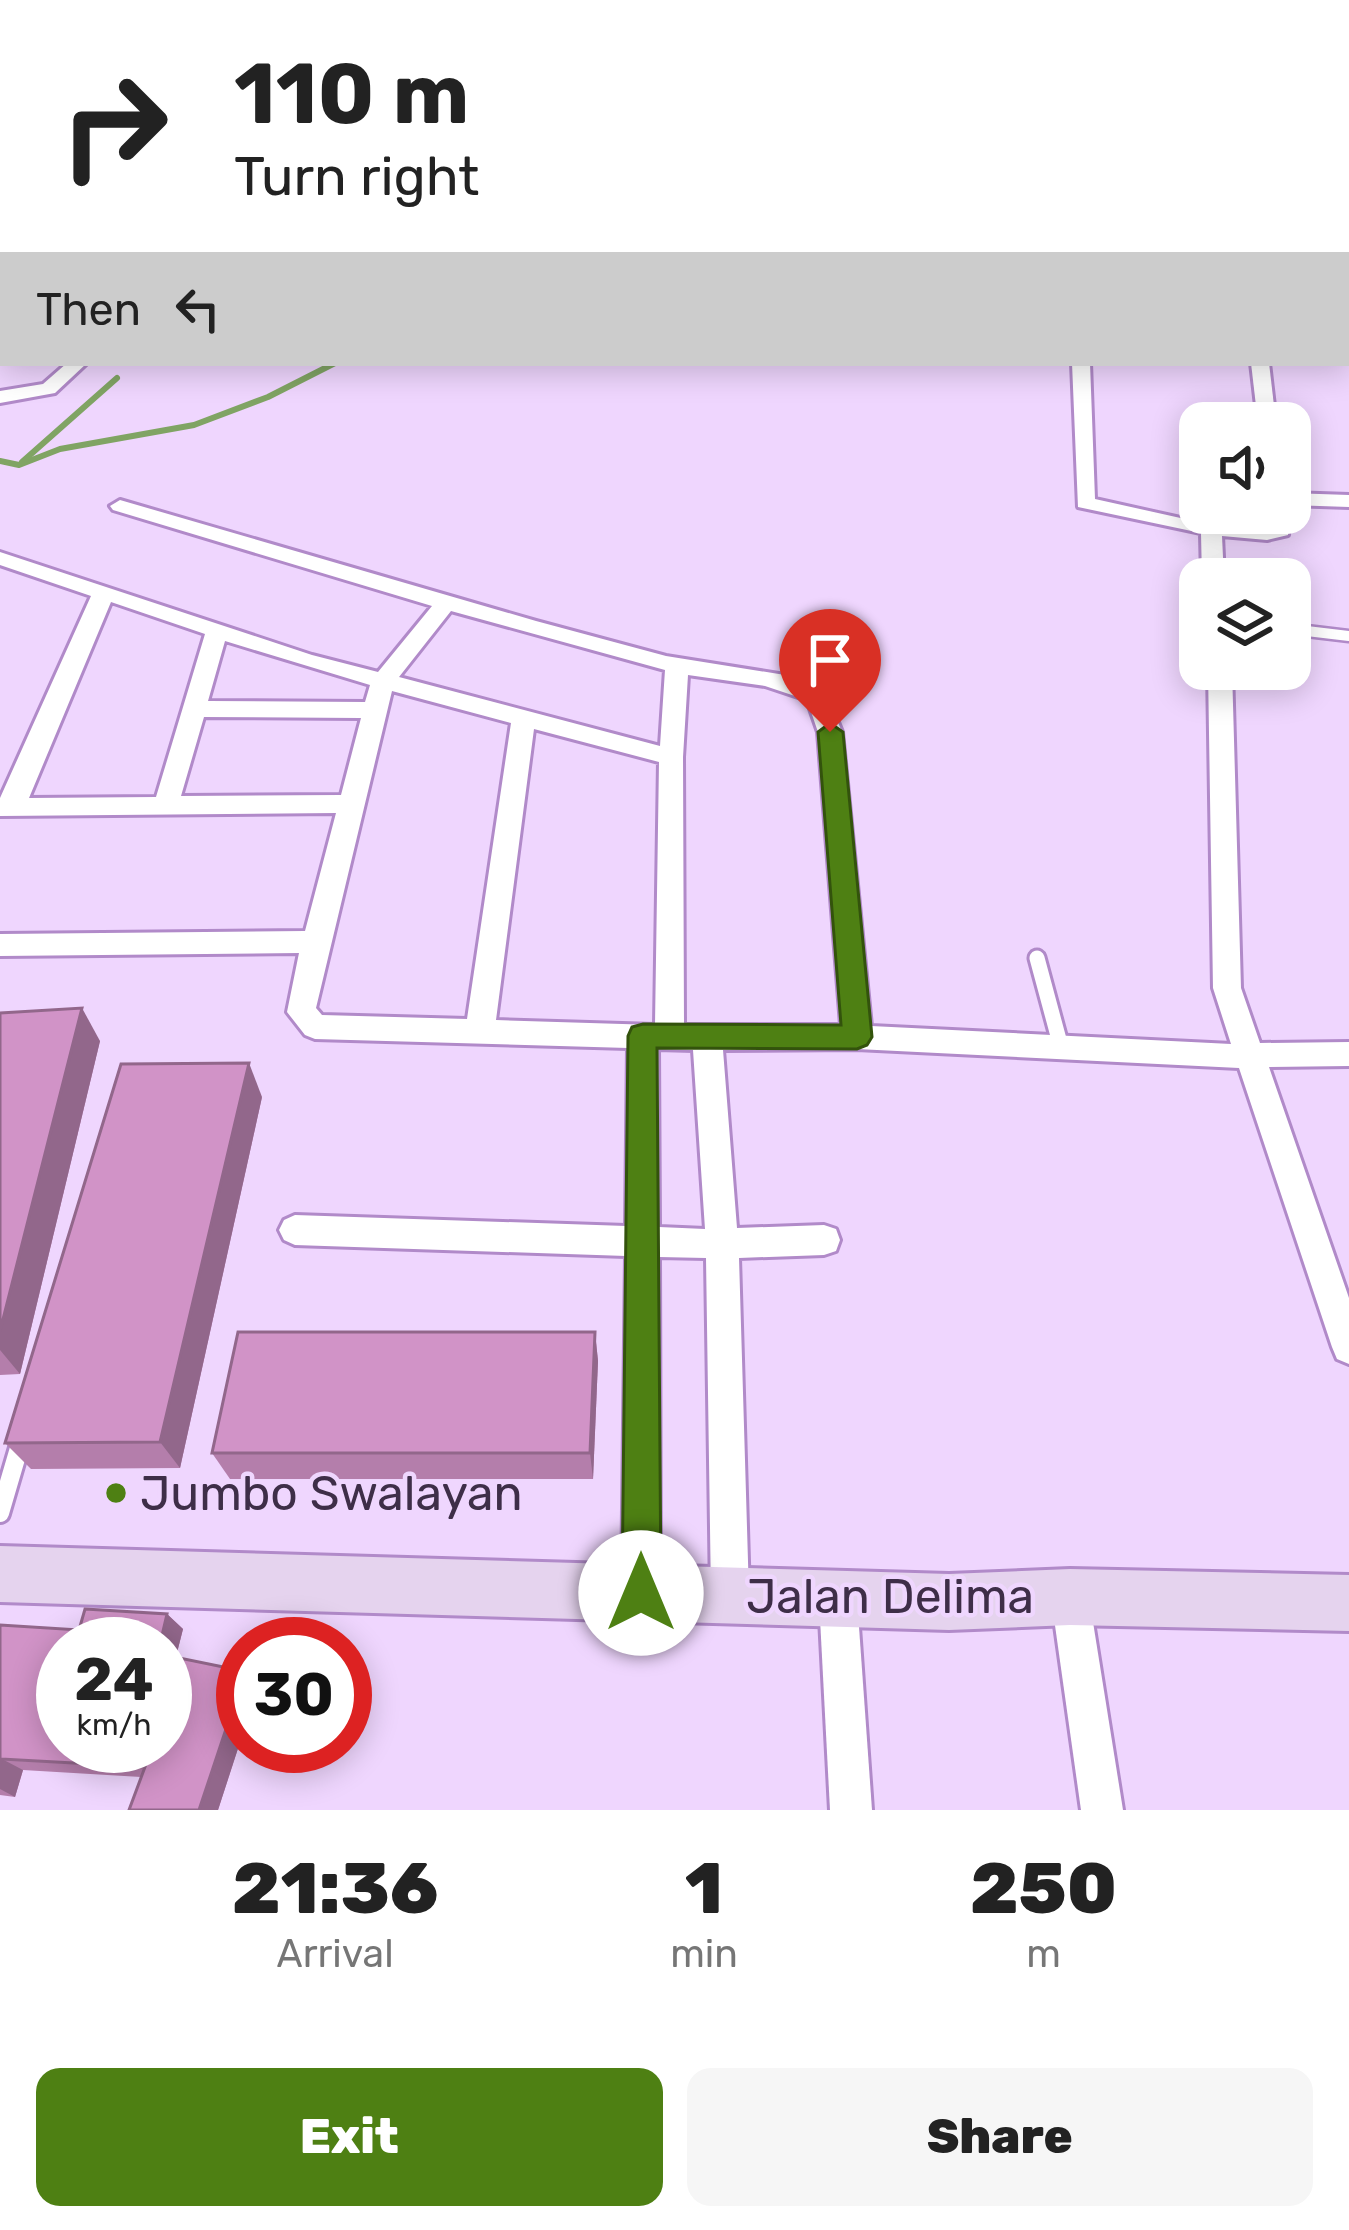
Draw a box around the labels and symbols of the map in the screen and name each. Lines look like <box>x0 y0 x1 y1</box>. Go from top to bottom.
pin <box>779 609 881 732</box>
place label: Jumbo Swalayan <box>140 1465 523 1522</box>
marker: Jumbo Swalayan <box>103 1480 129 1506</box>
position arrow <box>578 1530 704 1656</box>
street label: Jalan Delima <box>746 1568 1034 1625</box>
speed limit sign: 30 <box>216 1617 372 1773</box>

